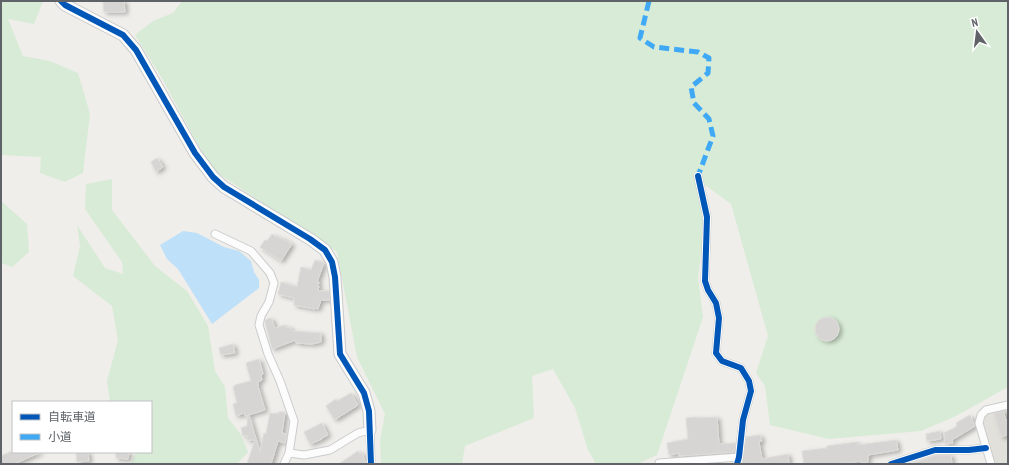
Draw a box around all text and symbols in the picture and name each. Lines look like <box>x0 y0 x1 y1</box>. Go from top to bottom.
north arrow <box>957 12 997 52</box>
text: N <box>970 15 979 30</box>
legend <box>12 401 152 453</box>
text: 自転車道 <box>48 409 96 424</box>
text: 小道 <box>48 429 72 444</box>

